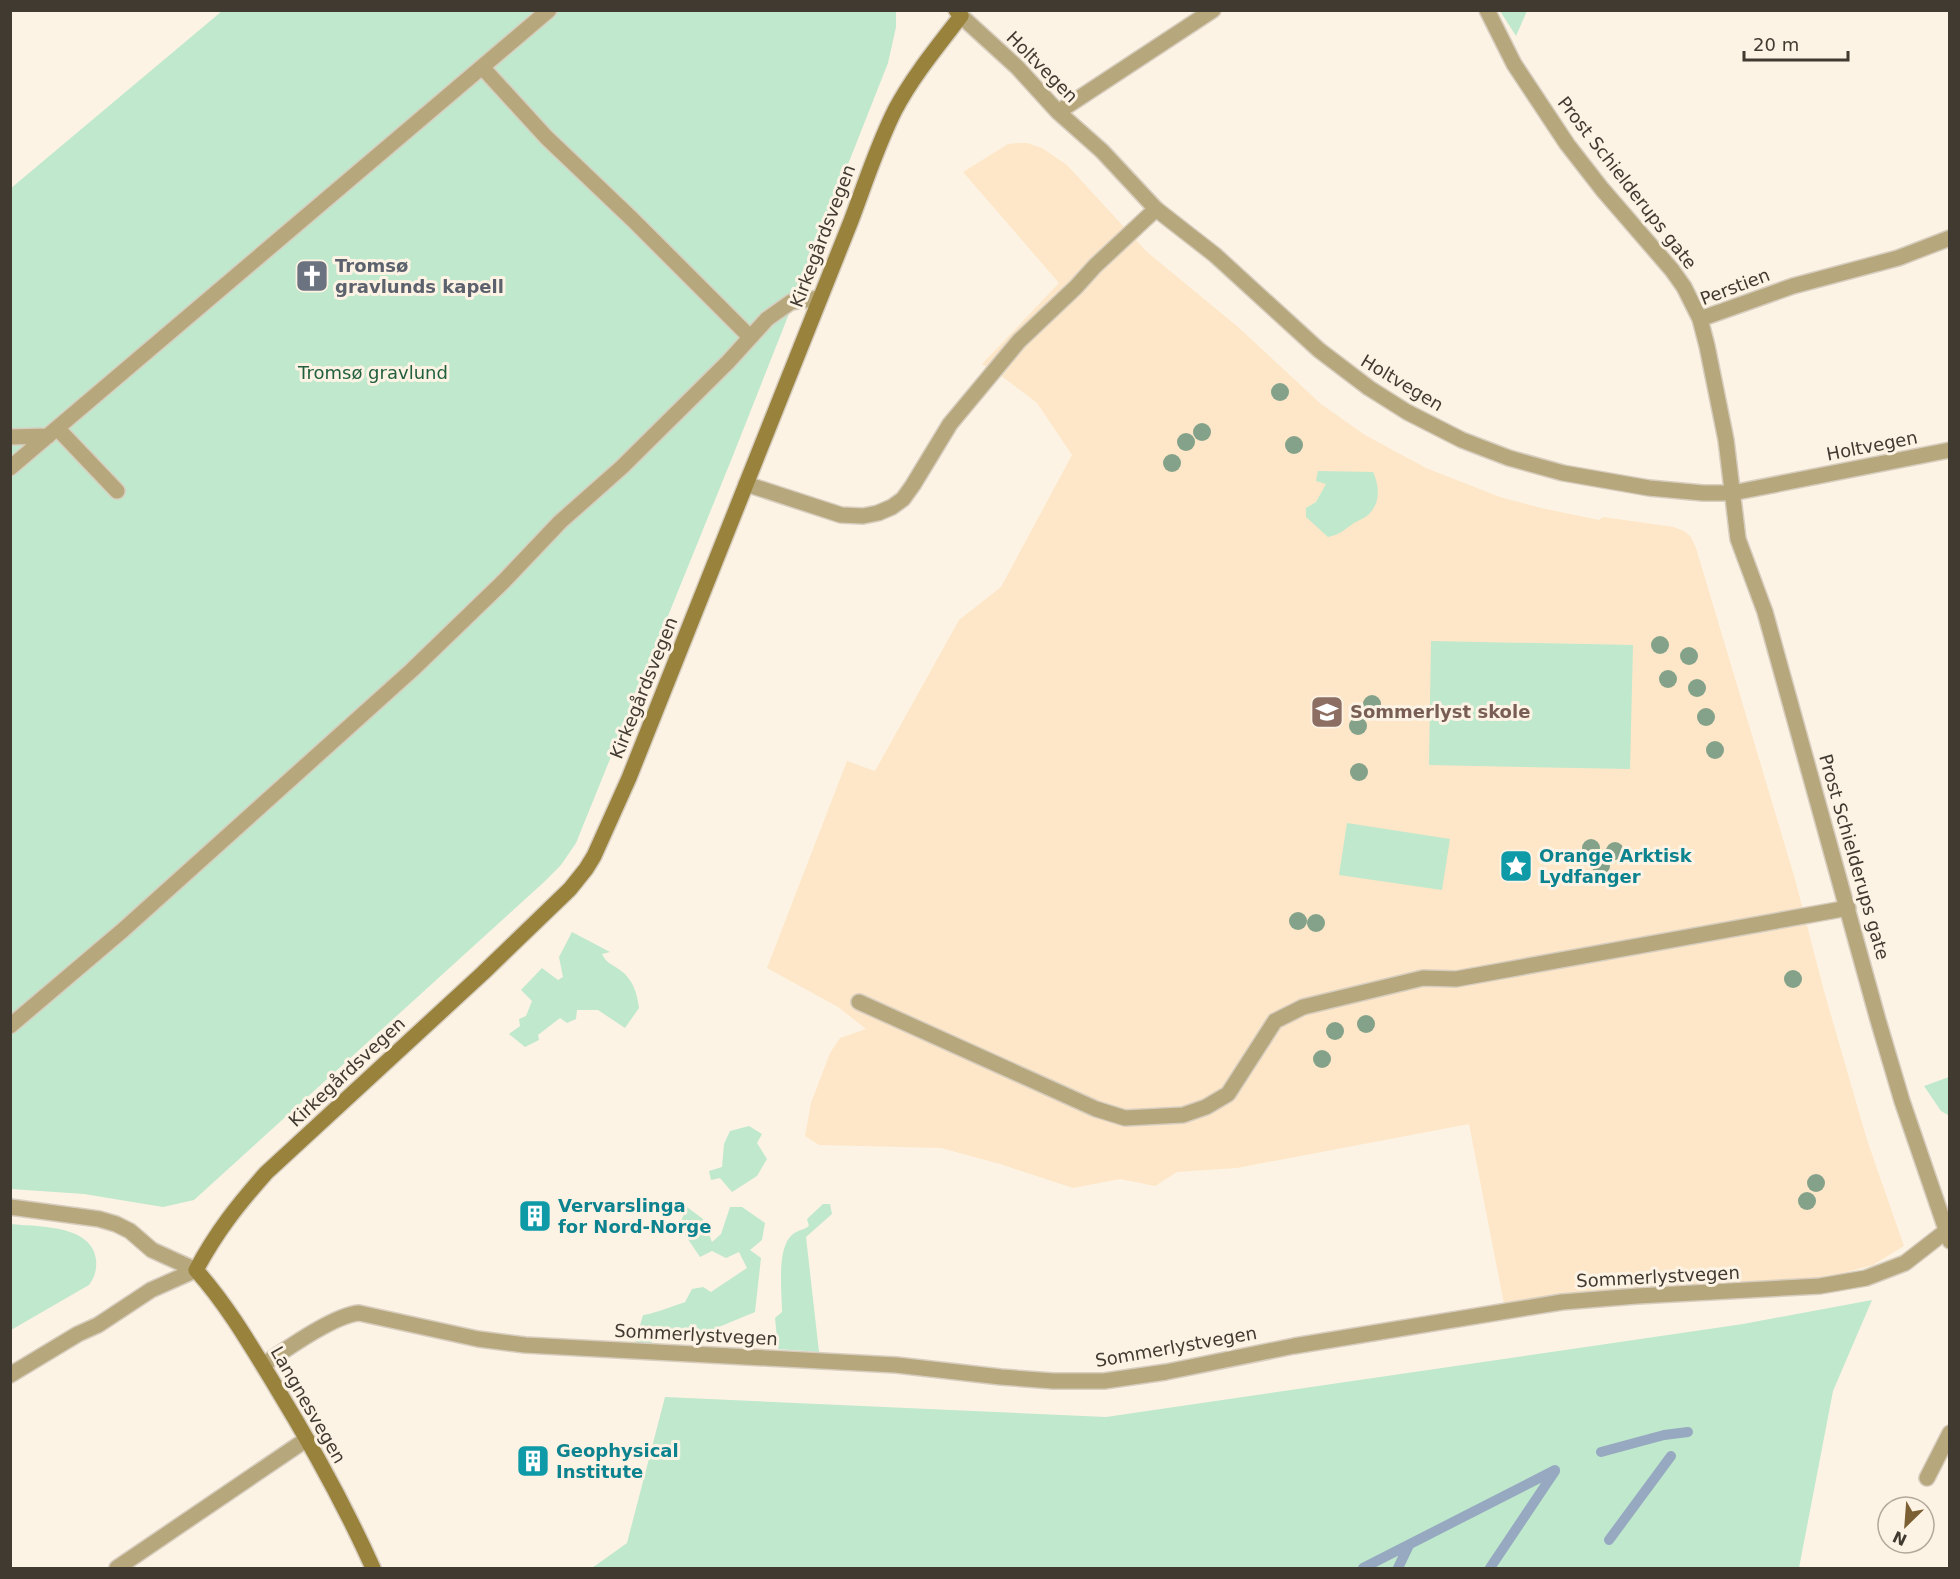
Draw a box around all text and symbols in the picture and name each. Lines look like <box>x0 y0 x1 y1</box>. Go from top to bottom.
scale bar <box>1744 24 1848 62</box>
street label: Holtvegen <box>1002 27 1082 107</box>
text: 20 m <box>1753 34 1799 55</box>
street label: Prost Schielderups gate <box>1554 92 1701 273</box>
street label: Kirkegårdsvegen <box>786 162 859 310</box>
place label: Tromsø gravlunds kapell <box>335 255 504 297</box>
church icon: Tromsø gravlunds kapell <box>294 258 330 294</box>
street label: Perstien <box>1697 264 1772 309</box>
street label: Holtvegen <box>1357 350 1447 415</box>
park label: Tromsø gravlund <box>297 362 448 383</box>
street label: Holtvegen <box>1825 426 1919 465</box>
street label: Kirkegårdsvegen <box>606 614 682 762</box>
school or university icon: Sommerlyst skole <box>1309 694 1345 730</box>
place label: Sommerlyst skole <box>1350 701 1530 722</box>
street label: Prost Schielderups gate <box>1815 752 1894 962</box>
place label: Orange Arktisk Lydfanger <box>1539 845 1693 887</box>
place icon: Orange Arktisk Lydfanger <box>1498 848 1534 884</box>
street label: Kirkegårdsvegen <box>284 1012 409 1131</box>
place label: Vervarslinga for Nord-Norge <box>558 1195 711 1237</box>
building icon: Vervarslinga for Nord-Norge <box>517 1198 553 1234</box>
street label: Sommerlystvegen <box>1576 1262 1740 1291</box>
street label: Sommerlystvegen <box>614 1320 778 1349</box>
street label: Sommerlystvegen <box>1093 1322 1258 1371</box>
street label: Langnesvegen <box>266 1343 350 1467</box>
place label: Geophysical Institute <box>556 1440 679 1482</box>
building icon: Geophysical Institute <box>515 1443 551 1479</box>
north arrow <box>1876 1495 1936 1555</box>
text: N <box>1890 1527 1910 1550</box>

